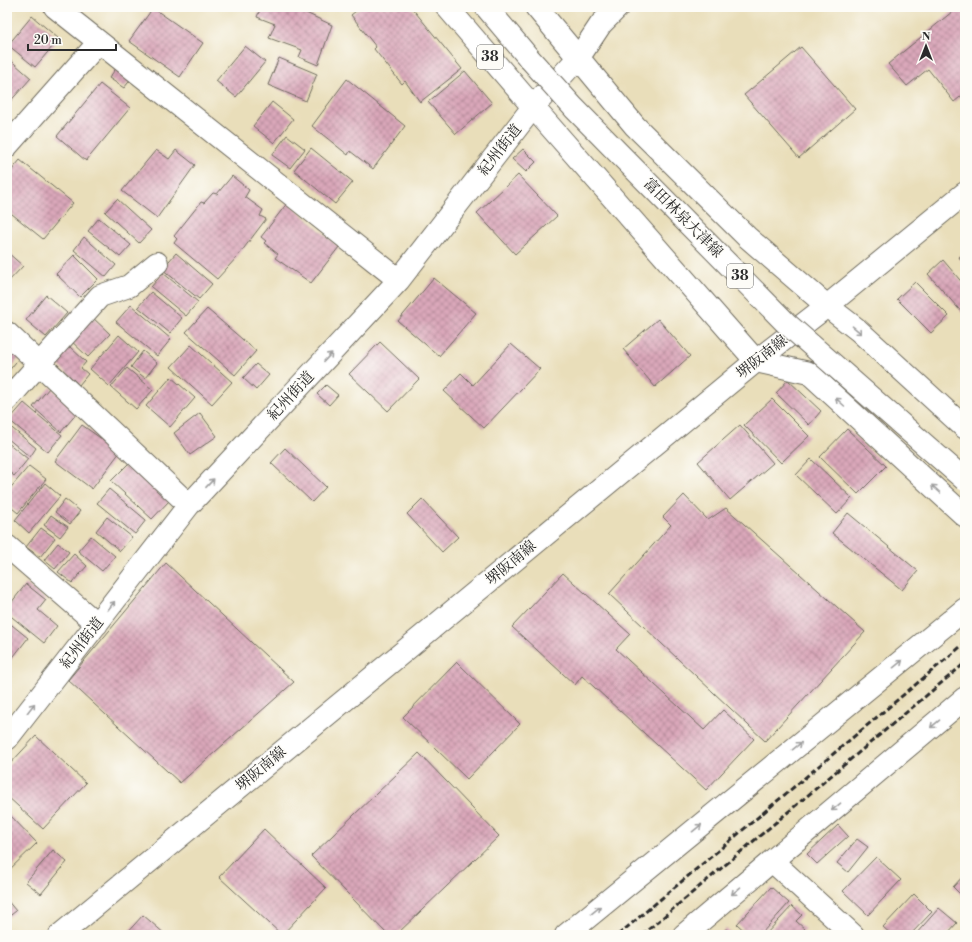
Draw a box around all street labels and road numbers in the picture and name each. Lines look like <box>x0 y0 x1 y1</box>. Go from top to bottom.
road number: 38 <box>477 45 503 69</box>
street label: 紀州街道 <box>474 121 526 179</box>
street label: 富田林泉大津線 <box>639 174 727 262</box>
road number: 38 <box>727 264 753 288</box>
street label: 堺阪南線 <box>733 331 791 383</box>
street label: 紀州街道 <box>264 368 318 424</box>
street label: 堺阪南線 <box>482 536 540 590</box>
street label: 紀州街道 <box>56 614 108 672</box>
street label: 堺阪南線 <box>232 742 290 796</box>

